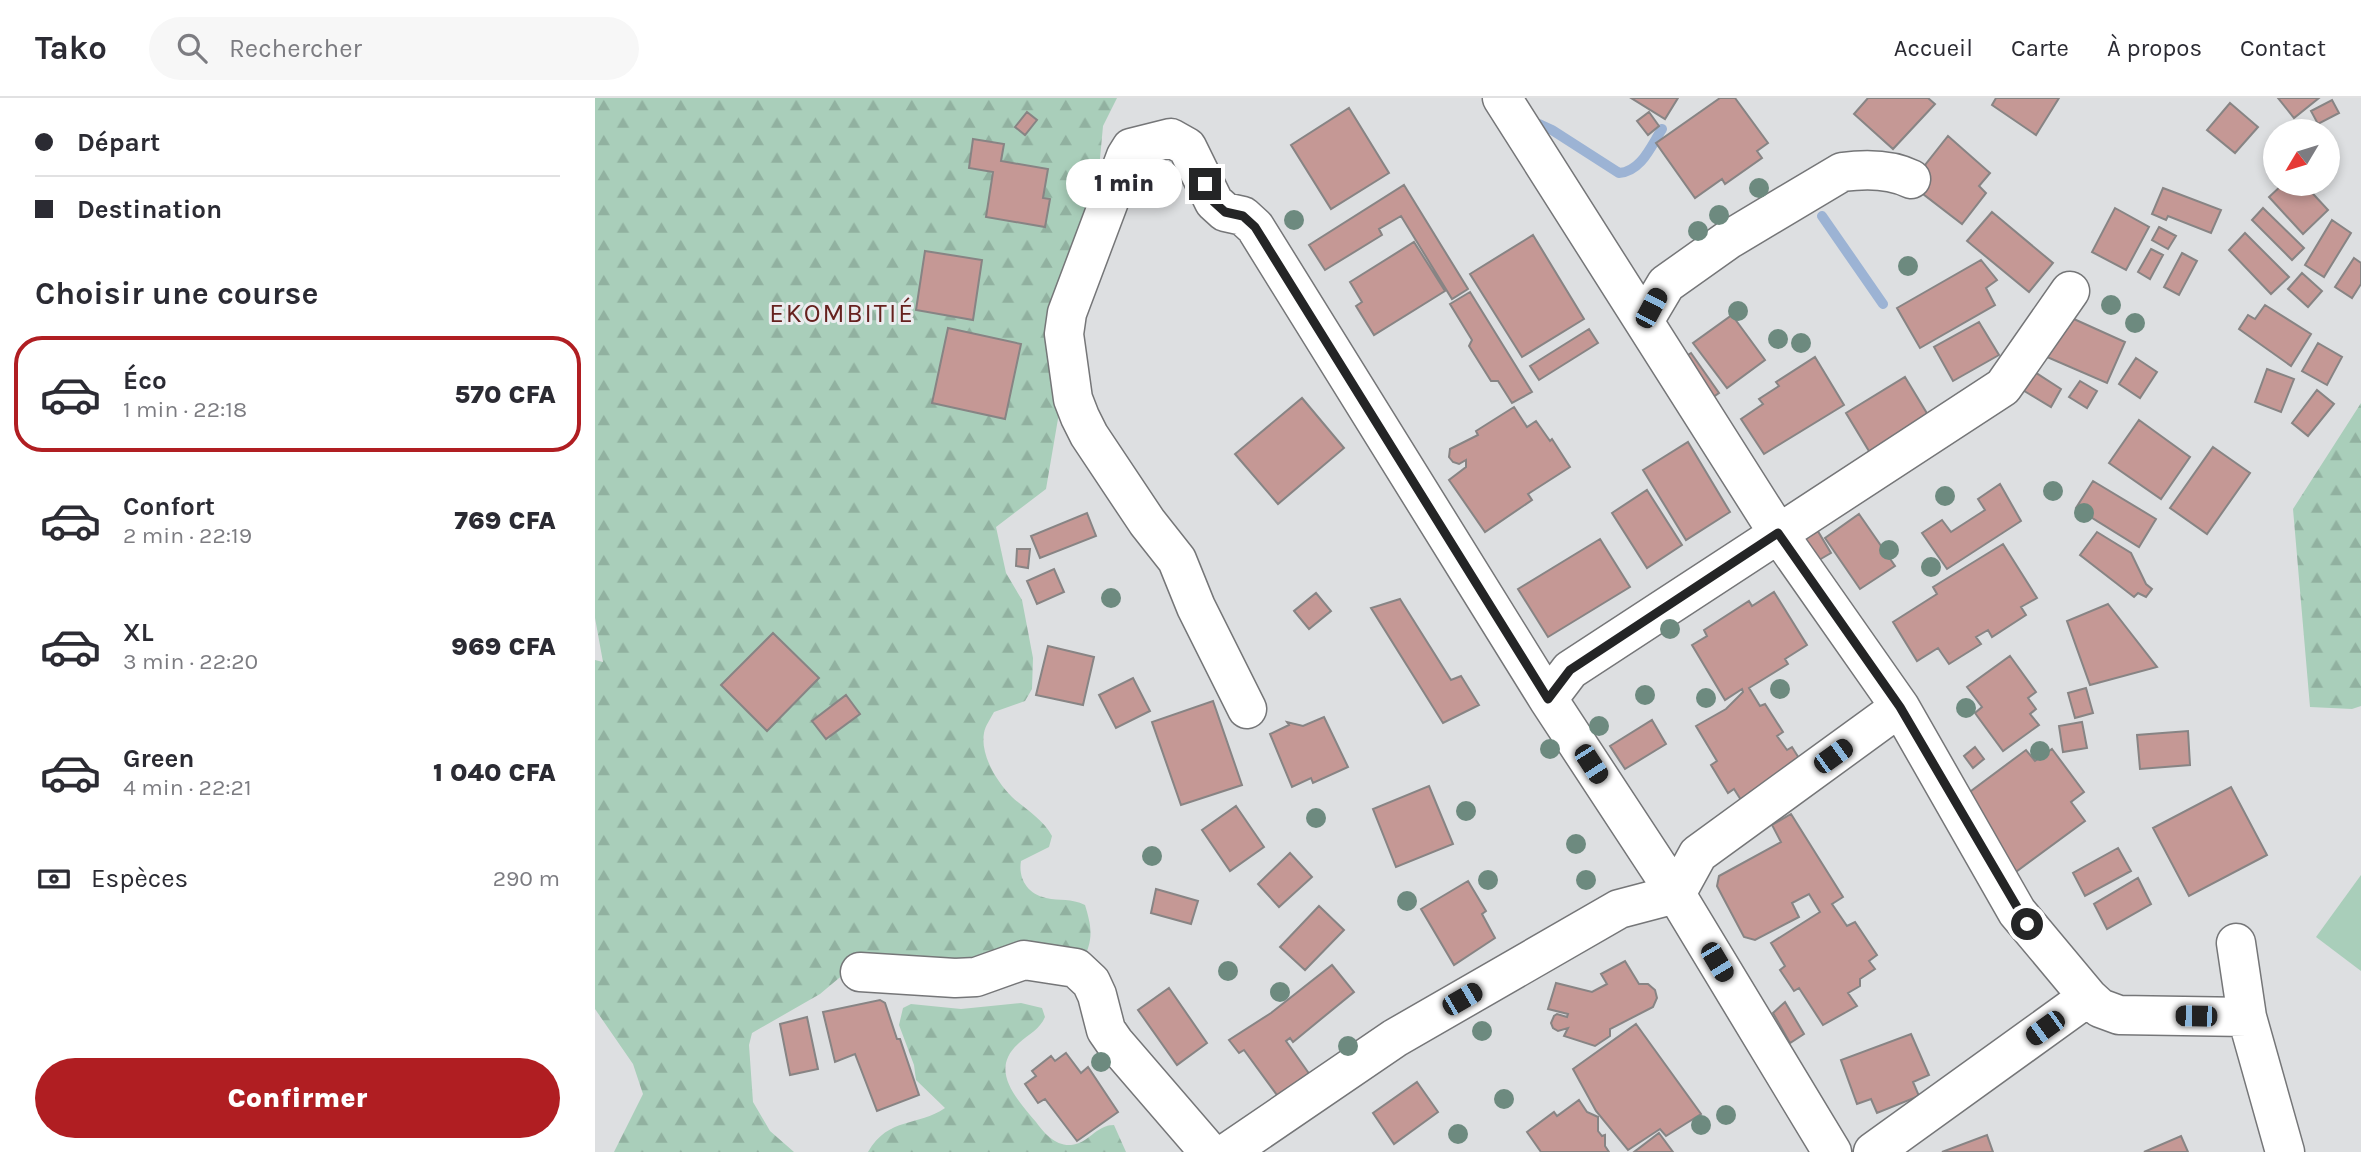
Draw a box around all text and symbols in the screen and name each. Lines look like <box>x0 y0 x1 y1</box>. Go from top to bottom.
search box <box>149 17 639 80</box>
text: Tako <box>35 29 107 67</box>
icon: search <box>173 29 211 67</box>
text: Rechercher <box>229 33 362 64</box>
text: Accueil <box>1894 34 1973 62</box>
text: Carte <box>2011 34 2069 62</box>
text: À propos <box>2107 34 2202 62</box>
text: Contact <box>2240 34 2326 62</box>
north arrow <box>2263 119 2340 196</box>
map controls <box>2263 119 2340 196</box>
text: Départ <box>77 127 160 158</box>
callout: 1 min <box>1065 160 1181 208</box>
route end <box>1189 168 1221 200</box>
text: 1 min <box>1094 170 1154 197</box>
text: Destination <box>77 194 222 225</box>
text: Choisir une course <box>35 275 318 312</box>
car <box>1632 285 1671 331</box>
district label: EKOMBITIÉ <box>769 297 915 329</box>
icon: car <box>39 363 102 426</box>
text: Éco <box>123 365 167 396</box>
text: 570 CFA <box>455 379 556 410</box>
text: 1 min · 22:18 <box>123 396 247 423</box>
icon: car <box>39 489 102 552</box>
text: Confort <box>123 491 215 522</box>
text: 769 CFA <box>454 505 556 536</box>
text: 2 min · 22:19 <box>123 522 252 549</box>
icon: car <box>39 615 102 678</box>
text: XL <box>123 617 154 648</box>
text: 969 CFA <box>451 631 556 662</box>
text: 3 min · 22:20 <box>123 648 258 675</box>
car <box>1810 735 1857 777</box>
icon: car <box>39 741 102 804</box>
car <box>1571 741 1612 787</box>
text: Green <box>123 743 195 774</box>
text: 1 040 CFA <box>433 757 556 788</box>
text: 4 min · 22:21 <box>123 774 251 801</box>
icon: cash <box>35 860 73 898</box>
text: Espèces <box>91 863 188 894</box>
text: 290 m <box>493 865 560 892</box>
route start <box>2011 908 2043 940</box>
car <box>1698 939 1737 985</box>
car <box>1439 979 1486 1019</box>
car <box>2175 1005 2218 1027</box>
car <box>2022 1007 2069 1049</box>
button: Confirmer <box>35 1058 560 1138</box>

